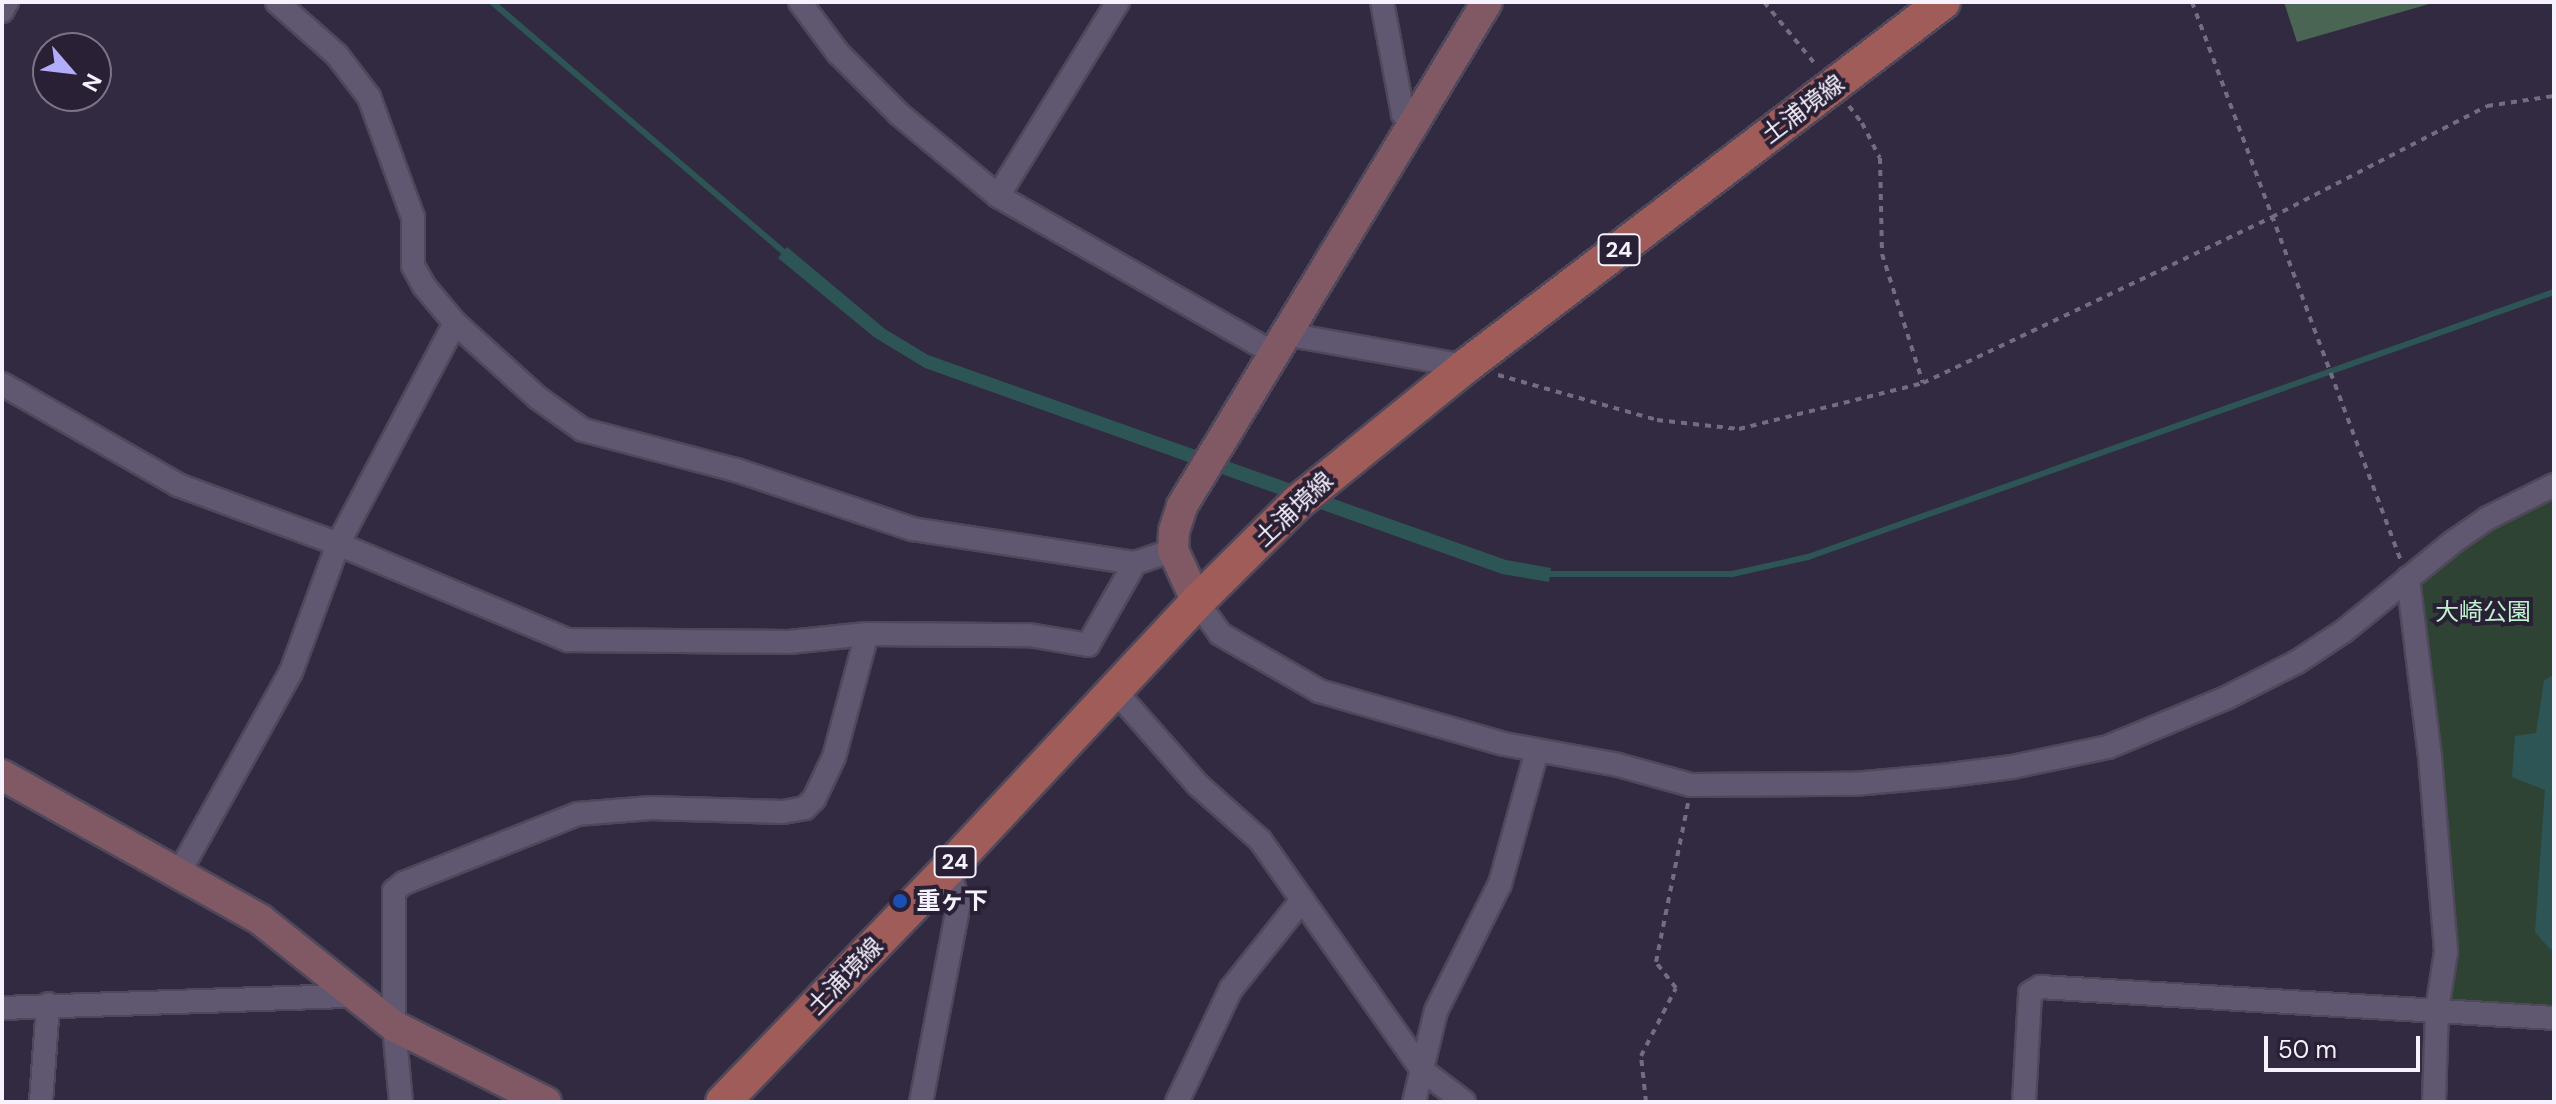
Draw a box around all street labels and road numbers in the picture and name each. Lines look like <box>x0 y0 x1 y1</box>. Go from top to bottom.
street label: 土浦境線 <box>1756 69 1850 149</box>
road number: 24 <box>1597 232 1641 268</box>
street label: 土浦境線 <box>1249 466 1339 552</box>
road number: 24 <box>933 844 977 880</box>
street label: 土浦境線 <box>801 931 889 1021</box>

